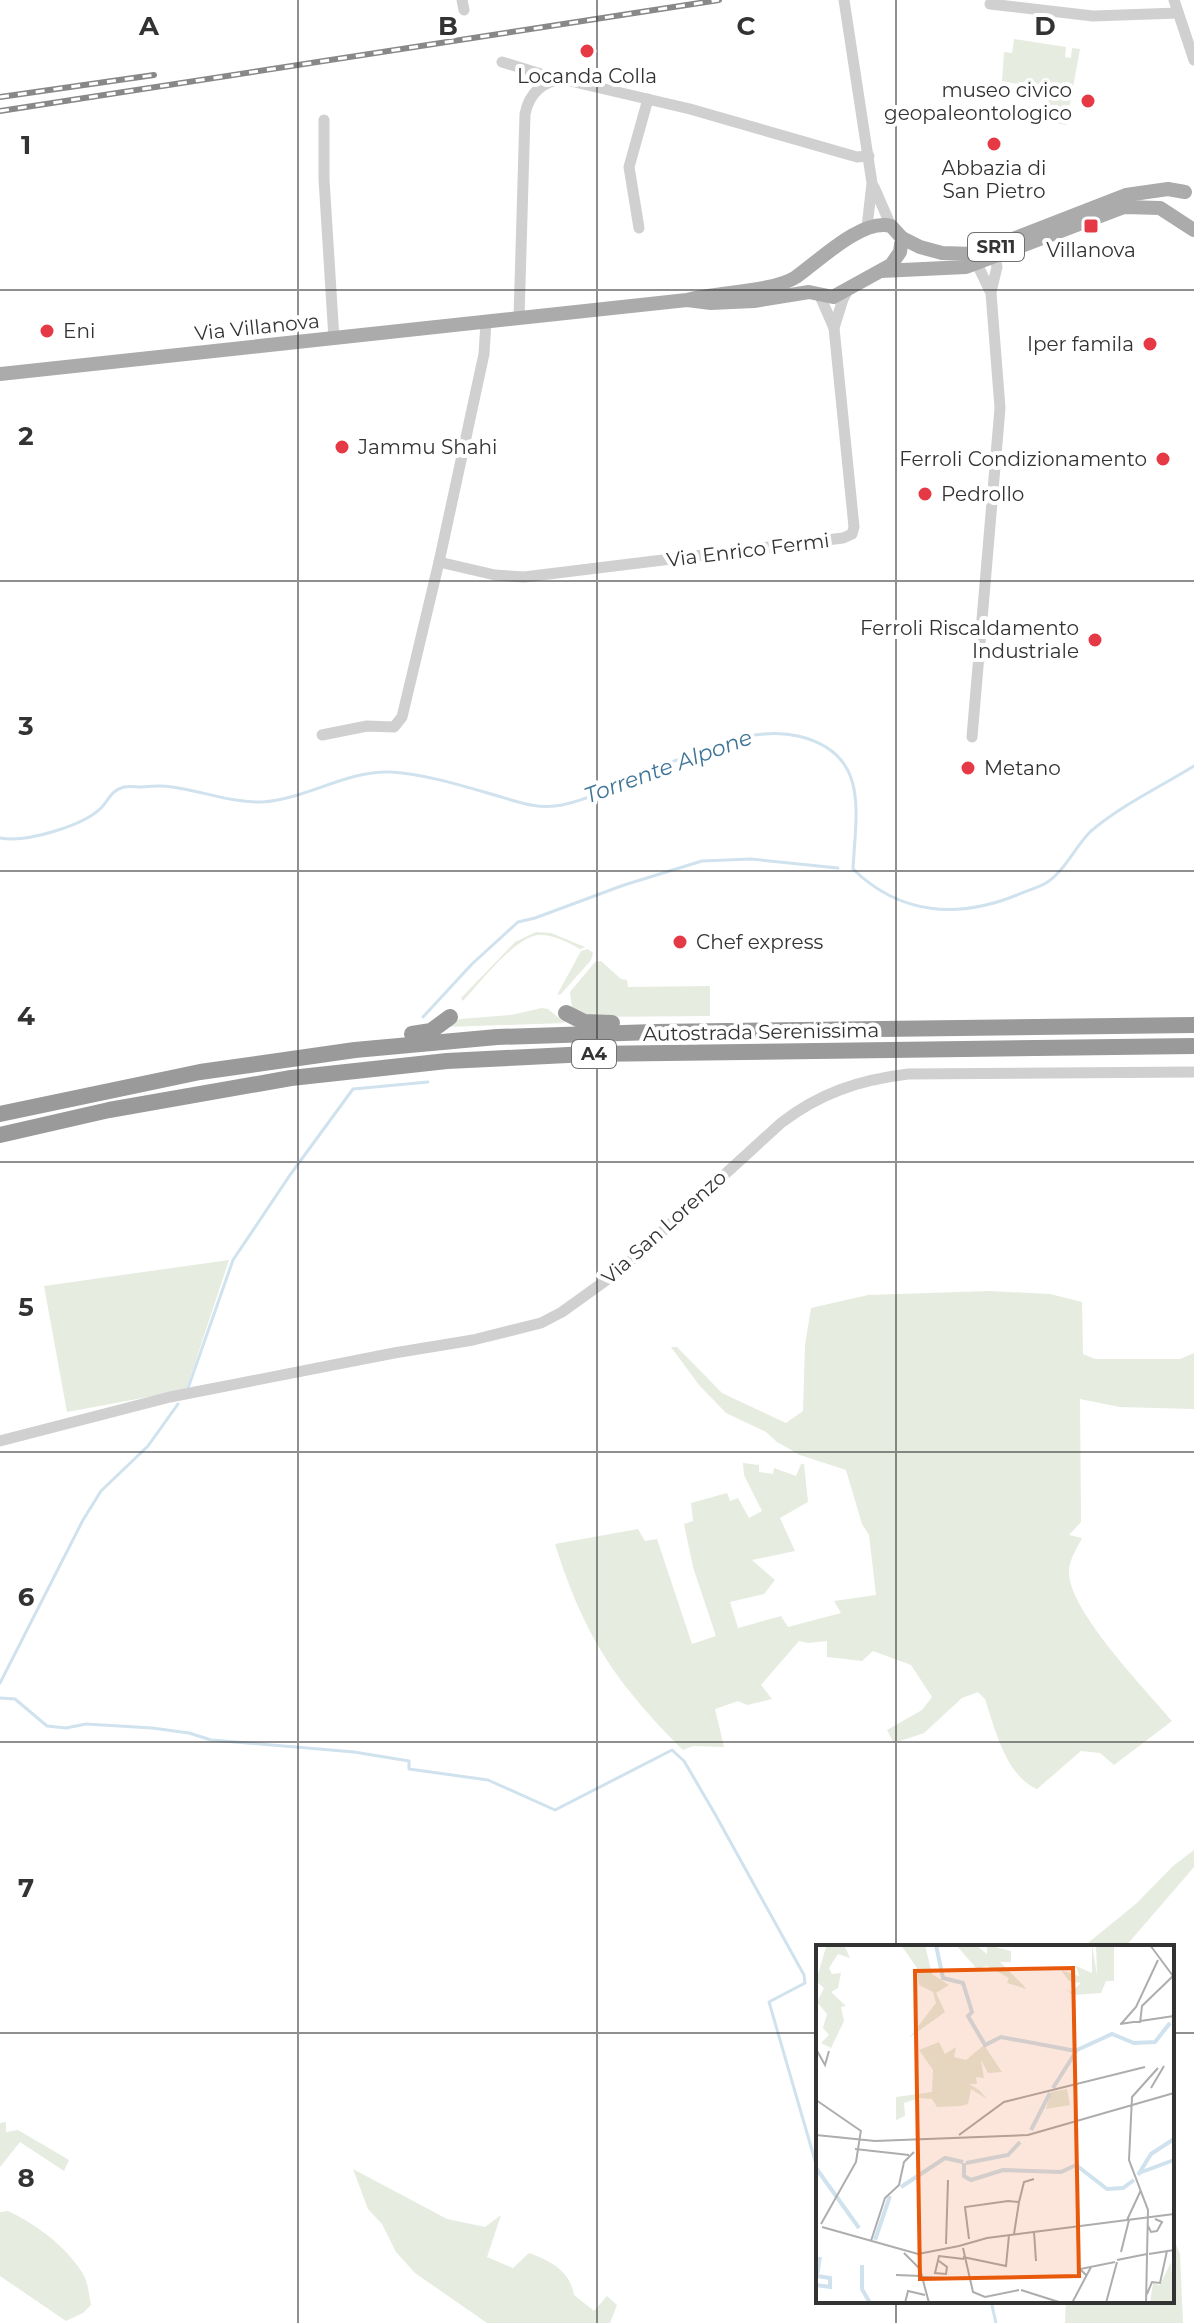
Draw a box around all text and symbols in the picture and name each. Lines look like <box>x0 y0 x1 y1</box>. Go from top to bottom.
text: A <box>138 10 160 42</box>
text: B <box>438 10 458 42</box>
text: C <box>737 10 756 42</box>
text: D <box>1034 10 1056 42</box>
marker: Locanda Colla <box>578 42 596 60</box>
place label: Locanda Colla <box>517 64 657 88</box>
place label: museo civico geopaleontologico <box>884 78 1072 125</box>
marker: museo civico geopaleontologico <box>1079 92 1097 110</box>
text: 1 <box>21 129 31 161</box>
marker: Abbazia di San Pietro <box>985 135 1003 153</box>
place label: Abbazia di San Pietro <box>942 156 1046 203</box>
marker: Villanova <box>1082 217 1100 235</box>
road number: SR11 <box>968 233 1024 261</box>
place label: Villanova <box>1046 238 1136 262</box>
street label: Via Villanova <box>193 309 321 345</box>
place label: Eni <box>63 319 95 343</box>
marker: Eni <box>38 322 56 340</box>
place label: Iper famila <box>1027 332 1134 356</box>
marker: Iper famila <box>1141 335 1159 353</box>
text: 2 <box>18 420 34 452</box>
place label: Jammu Shahi <box>357 435 497 459</box>
marker: Jammu Shahi <box>333 438 351 456</box>
place label: Ferroli Condizionamento <box>899 447 1147 471</box>
marker: Ferroli Condizionamento <box>1154 450 1172 468</box>
place label: Pedrollo <box>941 482 1024 506</box>
marker: Pedrollo <box>916 485 934 503</box>
street label: Via Enrico Fermi <box>665 528 831 572</box>
place label: Ferroli Riscaldamento Industriale <box>860 616 1079 663</box>
marker: Ferroli Riscaldamento Industriale <box>1086 631 1104 649</box>
text: 3 <box>17 710 34 742</box>
water label: Torrente Alpone <box>581 724 756 809</box>
place label: Metano <box>984 756 1061 780</box>
marker: Metano <box>959 759 977 777</box>
place label: Chef express <box>696 930 823 954</box>
marker: Chef express <box>671 933 689 951</box>
text: 4 <box>17 1000 35 1032</box>
street label: Autostrada Serenissima <box>643 1018 879 1046</box>
road number: A4 <box>572 1040 616 1068</box>
street label: Via San Lorenzo <box>597 1165 731 1289</box>
text: 5 <box>18 1291 34 1323</box>
text: 6 <box>18 1581 35 1613</box>
text: 7 <box>18 1872 34 1904</box>
inset map <box>816 1945 1174 2303</box>
text: 8 <box>17 2162 35 2194</box>

